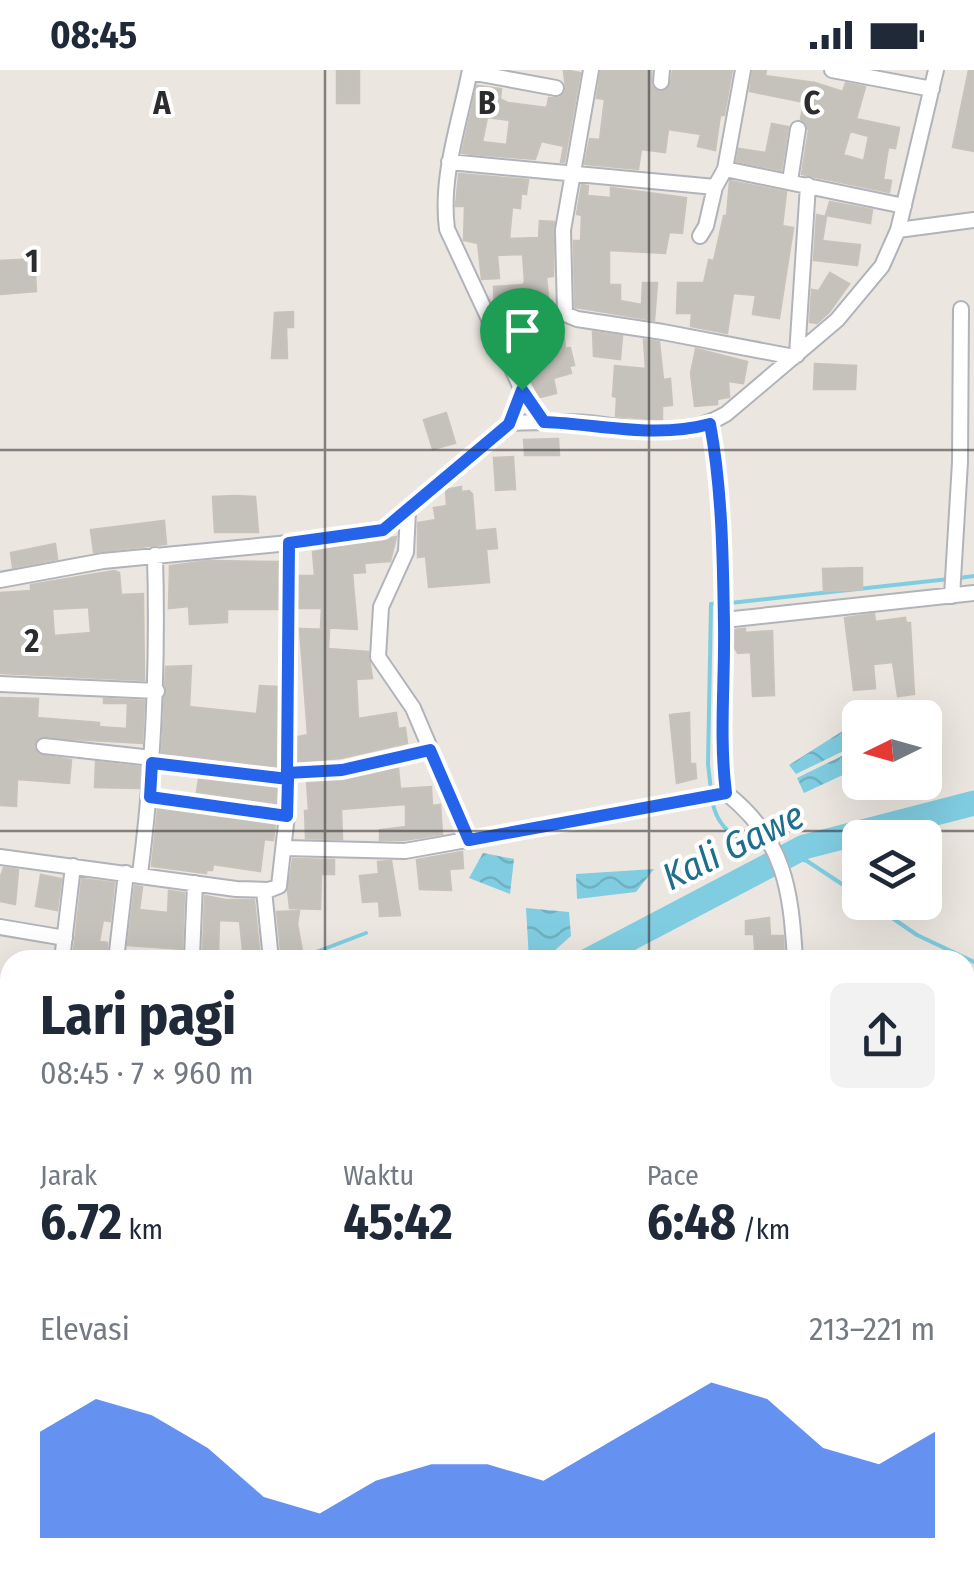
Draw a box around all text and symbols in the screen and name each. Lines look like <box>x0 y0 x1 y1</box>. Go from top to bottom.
text: 08:45 <box>50 12 137 58</box>
text: A <box>152 84 171 122</box>
text: B <box>478 84 496 122</box>
text: C <box>804 84 821 122</box>
text: 1 <box>25 242 39 280</box>
pin <box>480 288 565 391</box>
icon: arrive <box>495 303 550 358</box>
text: 2 <box>24 622 40 660</box>
north arrow <box>842 700 942 800</box>
map controls <box>842 700 942 920</box>
water label: Kali Gawe <box>655 792 811 900</box>
button: layers <box>842 820 942 920</box>
text: Lari pagi <box>40 983 236 1049</box>
button: share <box>830 983 935 1088</box>
text: 08:45 · 7 × 960 m <box>40 1054 254 1092</box>
text: Jarak <box>40 1159 97 1192</box>
text: Waktu <box>343 1159 414 1192</box>
text: Pace <box>647 1159 699 1192</box>
text: 6.72 <box>40 1192 122 1252</box>
text: 45:42 <box>343 1192 453 1252</box>
text: 6:48 <box>647 1192 736 1252</box>
text: km <box>122 1213 163 1246</box>
text: /km <box>736 1213 790 1246</box>
text: Elevasi <box>40 1310 130 1348</box>
text: 213–221 m <box>809 1310 935 1348</box>

